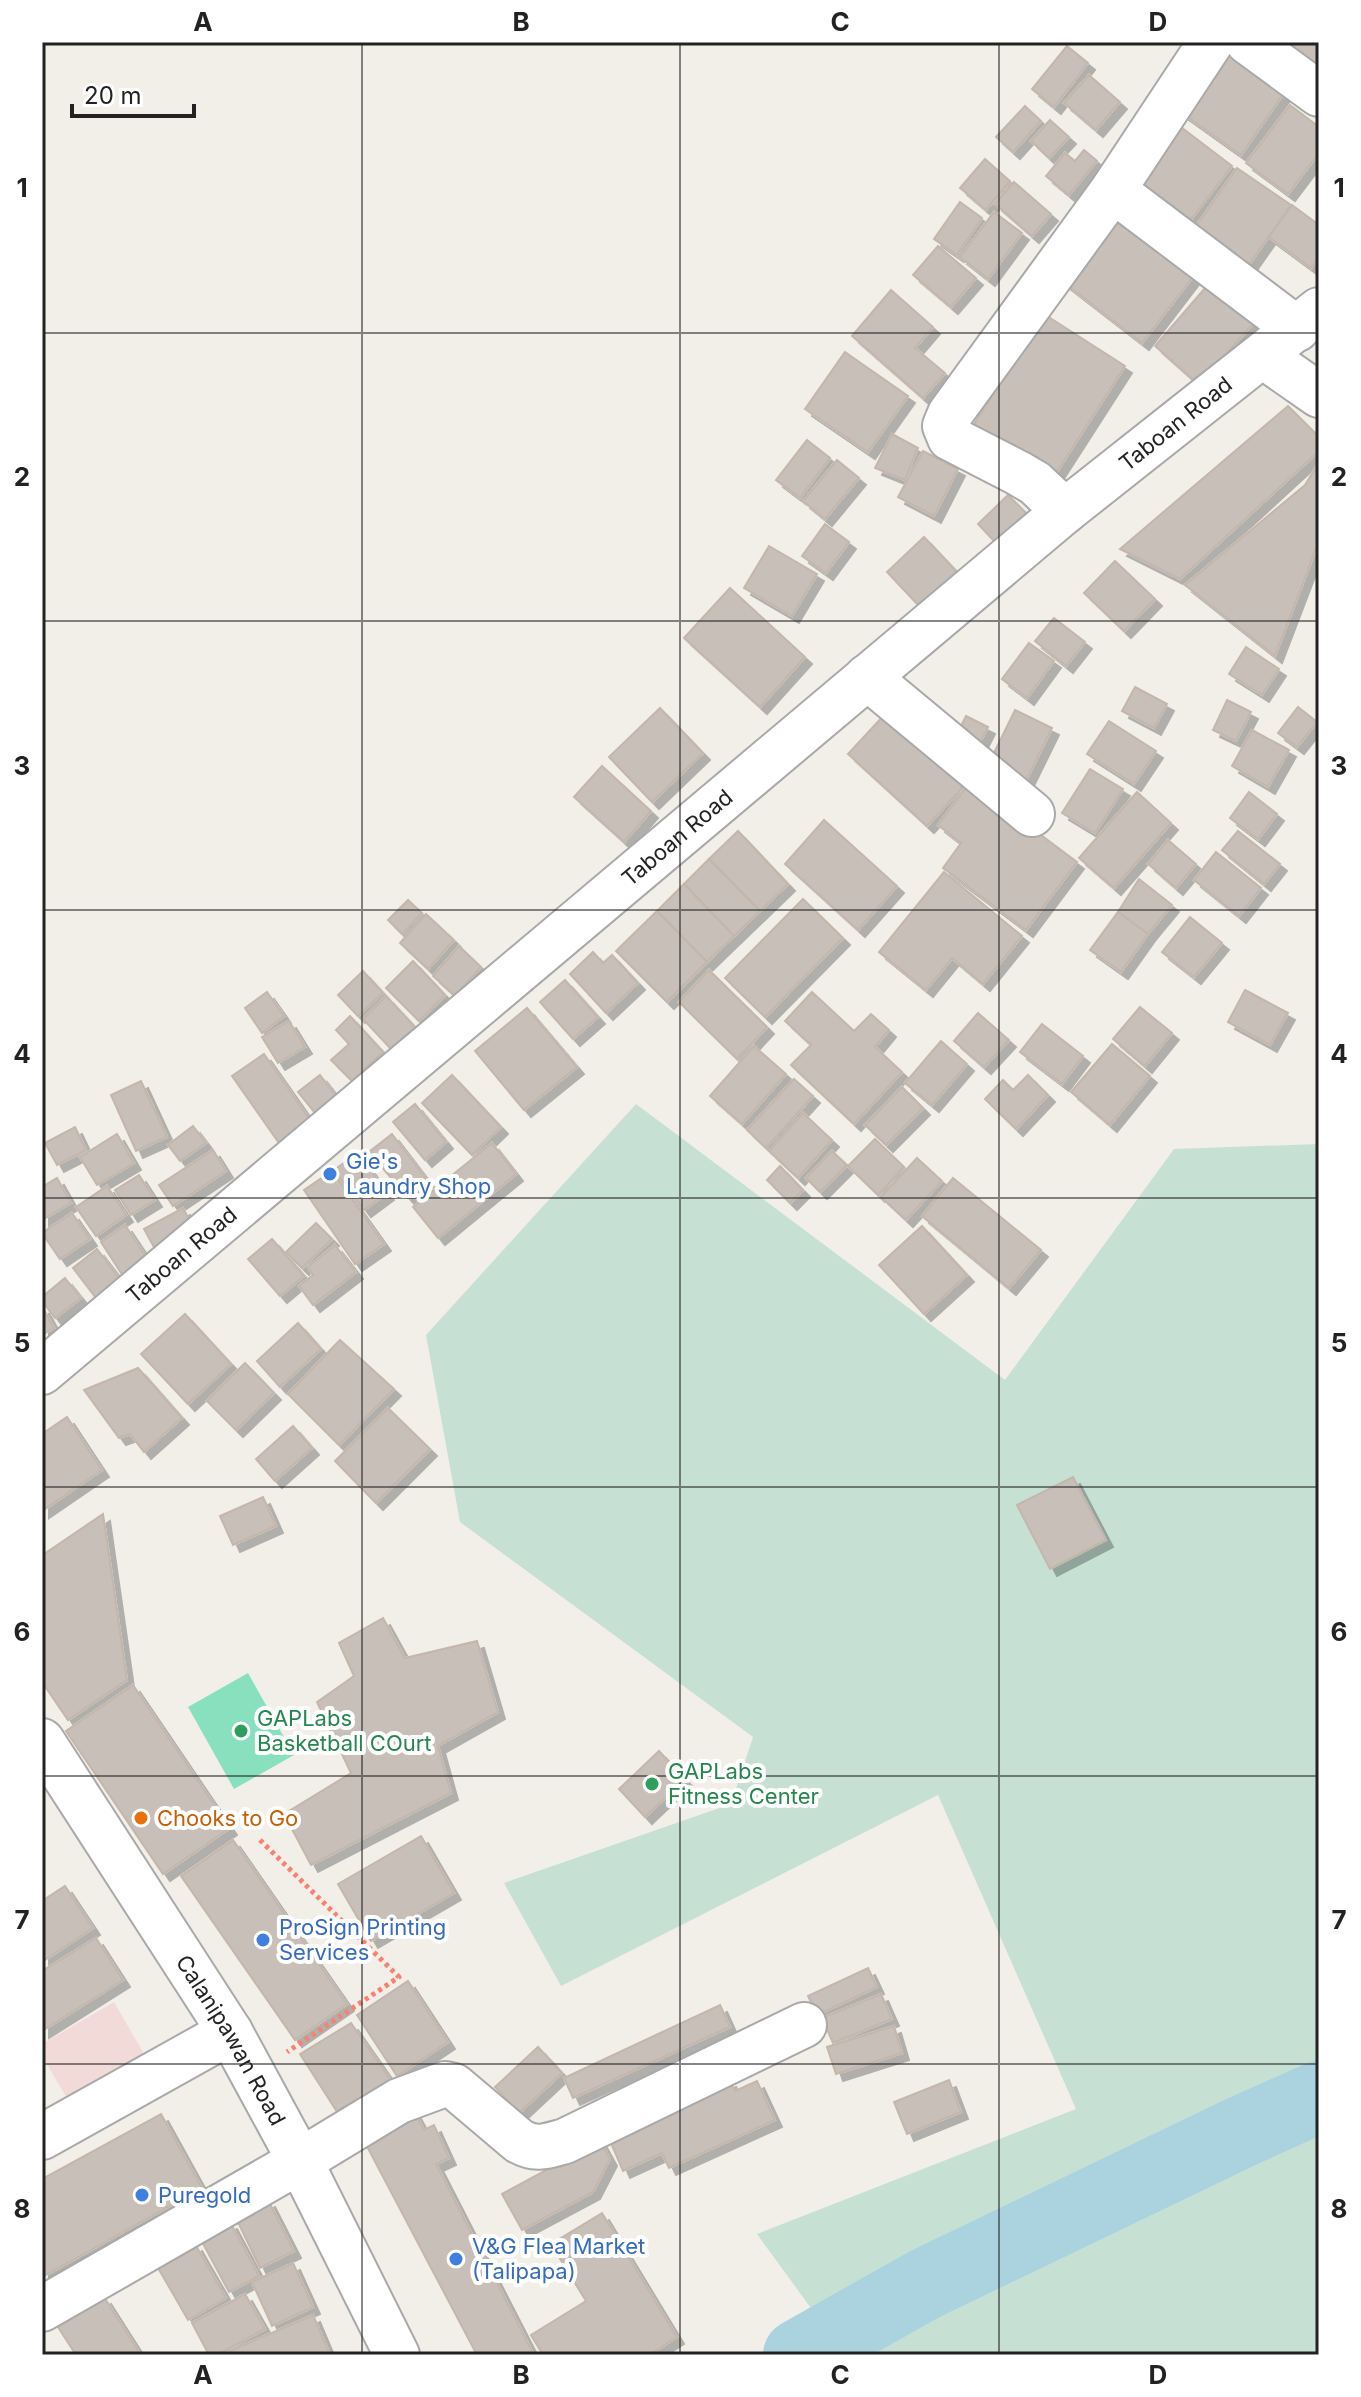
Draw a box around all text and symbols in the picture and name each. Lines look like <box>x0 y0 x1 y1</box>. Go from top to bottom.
text: A <box>193 6 213 37</box>
text: B <box>512 6 530 37</box>
text: C <box>830 6 850 37</box>
text: D <box>1149 6 1167 37</box>
scale bar <box>72 68 194 118</box>
text: 20 m <box>84 81 142 110</box>
text: 1 <box>16 172 28 203</box>
text: 1 <box>1333 172 1345 203</box>
street label: Taboan Road <box>1114 371 1237 476</box>
text: 2 <box>14 461 30 492</box>
text: 2 <box>1331 461 1347 492</box>
text: 3 <box>14 750 30 781</box>
text: 3 <box>1331 750 1347 781</box>
street label: Taboan Road <box>616 784 738 891</box>
text: 4 <box>13 1038 31 1069</box>
text: 4 <box>1330 1038 1348 1069</box>
place label: Gie's Laundry Shop <box>346 1148 491 1199</box>
marker: Gie's Laundry Shop <box>321 1165 339 1183</box>
street label: Taboan Road <box>121 1201 242 1309</box>
text: 5 <box>14 1327 30 1358</box>
text: 5 <box>1331 1327 1347 1358</box>
text: 6 <box>14 1616 30 1647</box>
text: 6 <box>1331 1616 1347 1647</box>
place label: GAPLabs Basketball COurt <box>257 1705 432 1756</box>
marker: GAPLabs Basketball COurt <box>232 1722 250 1740</box>
place label: GAPLabs Fitness Center <box>668 1758 819 1809</box>
marker: GAPLabs Fitness Center <box>643 1775 661 1793</box>
place label: Chooks to Go <box>157 1805 298 1831</box>
marker: Chooks to Go <box>132 1809 150 1827</box>
text: 7 <box>14 1904 30 1935</box>
text: 7 <box>1331 1904 1347 1935</box>
place label: ProSign Printing Services <box>279 1914 446 1965</box>
marker: ProSign Printing Services <box>254 1931 272 1949</box>
street label: Calanipawan Road <box>171 1950 291 2130</box>
place label: Puregold <box>158 2182 251 2208</box>
marker: Puregold <box>133 2186 151 2204</box>
text: 8 <box>14 2193 30 2224</box>
text: 8 <box>1331 2193 1347 2224</box>
place label: V&G Flea Market (Talipapa) <box>472 2233 645 2284</box>
marker: V&G Flea Market (Talipapa) <box>447 2250 465 2268</box>
text: A <box>193 2359 213 2390</box>
text: B <box>512 2359 530 2390</box>
text: C <box>830 2359 850 2390</box>
text: D <box>1149 2359 1167 2390</box>

